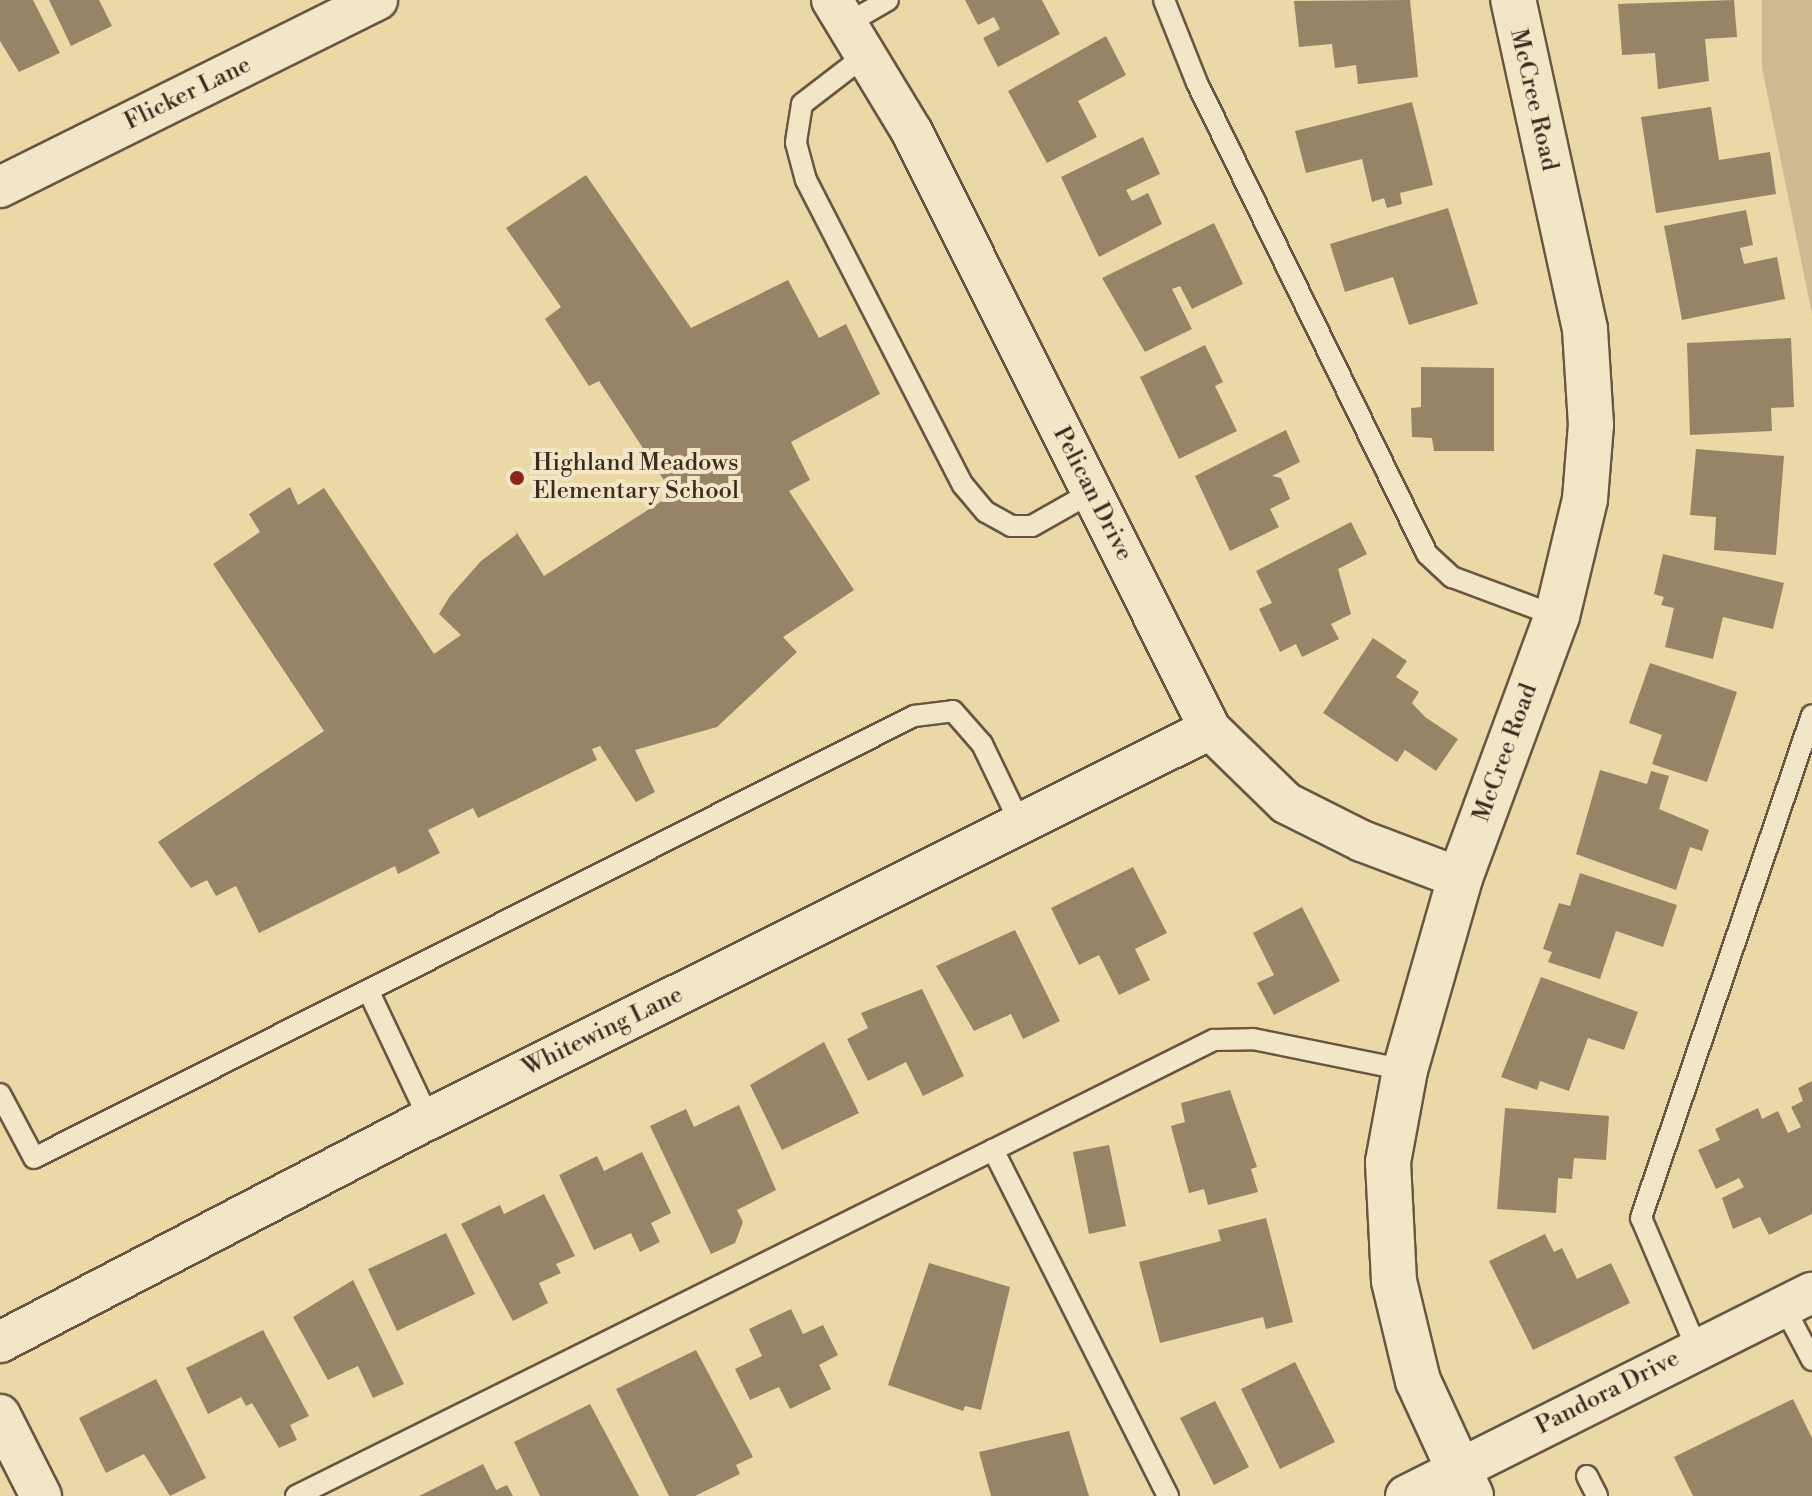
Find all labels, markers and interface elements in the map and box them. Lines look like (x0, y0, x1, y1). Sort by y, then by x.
street label: McCree Road (1503, 26, 1563, 174)
street label: Flicker Lane (120, 51, 256, 137)
street label: Pelican Drive (1046, 422, 1138, 566)
place label: Highland Meadows Elementary School (533, 450, 739, 506)
marker: Highland Meadows Elementary School (508, 469, 526, 487)
street label: McCree Road (1468, 680, 1544, 826)
street label: Whitewing Lane (518, 981, 688, 1083)
street label: Pandora Drive (1531, 1344, 1685, 1442)

